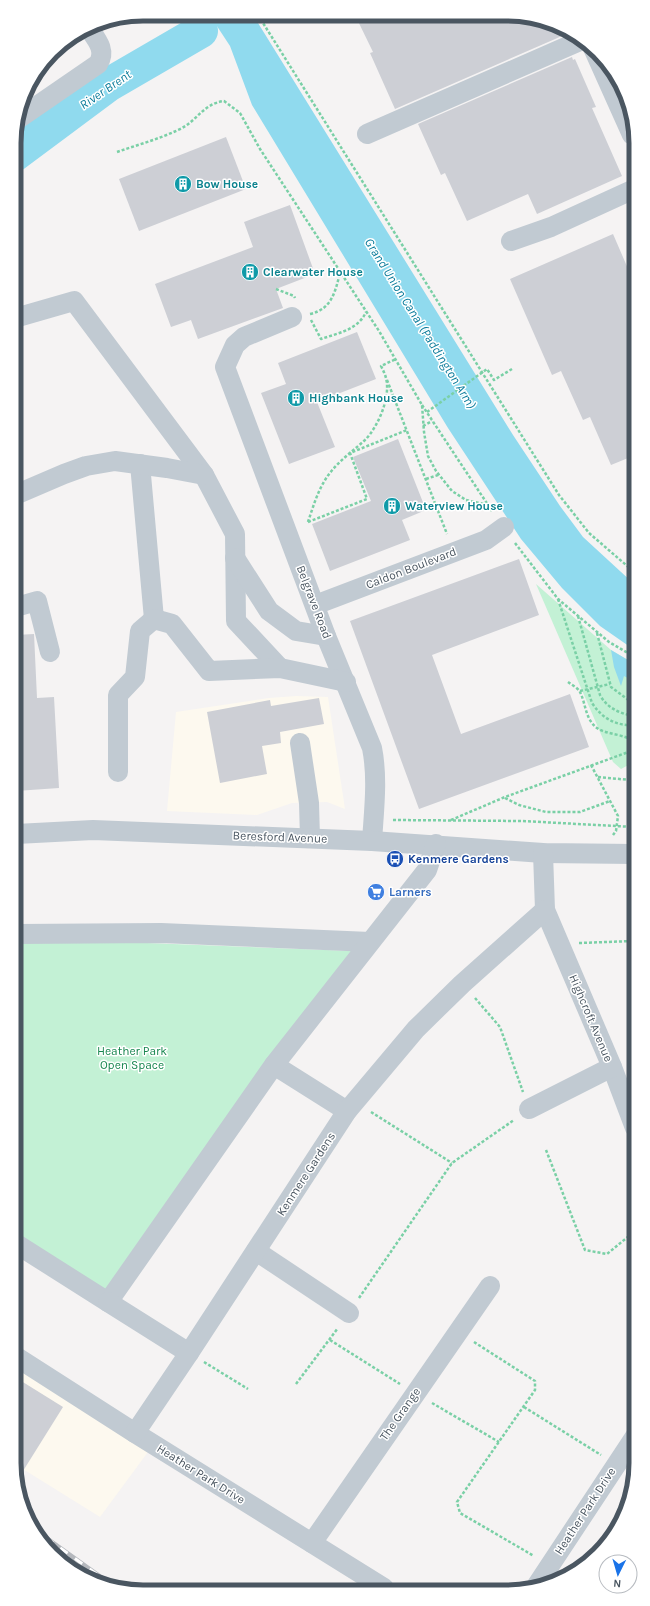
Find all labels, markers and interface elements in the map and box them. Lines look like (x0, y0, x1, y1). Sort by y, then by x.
water label: River Brent (77, 66, 134, 112)
building icon: Bow House (173, 174, 193, 194)
place label: Bow House (196, 177, 258, 191)
water label: Grand Union Canal (Paddington Arm) (362, 235, 479, 411)
building icon: Clearwater House (240, 262, 260, 282)
place label: Clearwater House (263, 265, 363, 279)
building icon: Highbank House (286, 388, 306, 408)
place label: Highbank House (309, 391, 403, 405)
building icon: Waterview House (382, 496, 402, 516)
place label: Waterview House (405, 499, 503, 513)
street label: Caldon Boulevard (364, 544, 458, 592)
street label: Belgrave Road (294, 563, 334, 641)
street label: Beresford Avenue (233, 828, 327, 846)
bus stop icon: Kenmere Gardens (385, 849, 405, 869)
place label: Kenmere Gardens (408, 852, 509, 866)
supermarket icon: Larners (366, 882, 386, 902)
place label: Larners (389, 885, 432, 899)
street label: Highcroft Avenue (566, 972, 616, 1064)
park label: Heather Park Open Space (97, 1044, 167, 1072)
street label: Kenmere Gardens (274, 1130, 338, 1218)
street label: The Grange (377, 1385, 423, 1443)
street label: Heather Park Drive (154, 1441, 248, 1507)
street label: Heather Park Drive (552, 1465, 618, 1557)
north arrow (598, 1554, 638, 1594)
text: N (613, 1577, 622, 1590)

